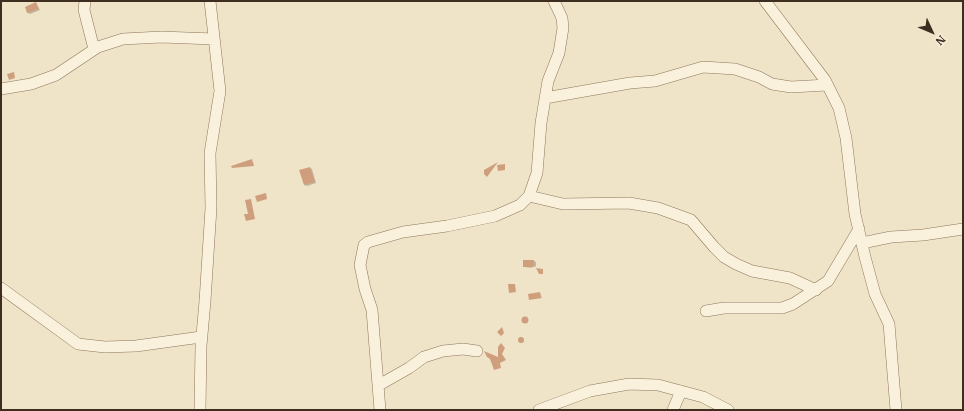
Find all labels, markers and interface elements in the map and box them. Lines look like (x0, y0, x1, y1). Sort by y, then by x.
north arrow (912, 12, 952, 52)
text: N (933, 32, 949, 48)

